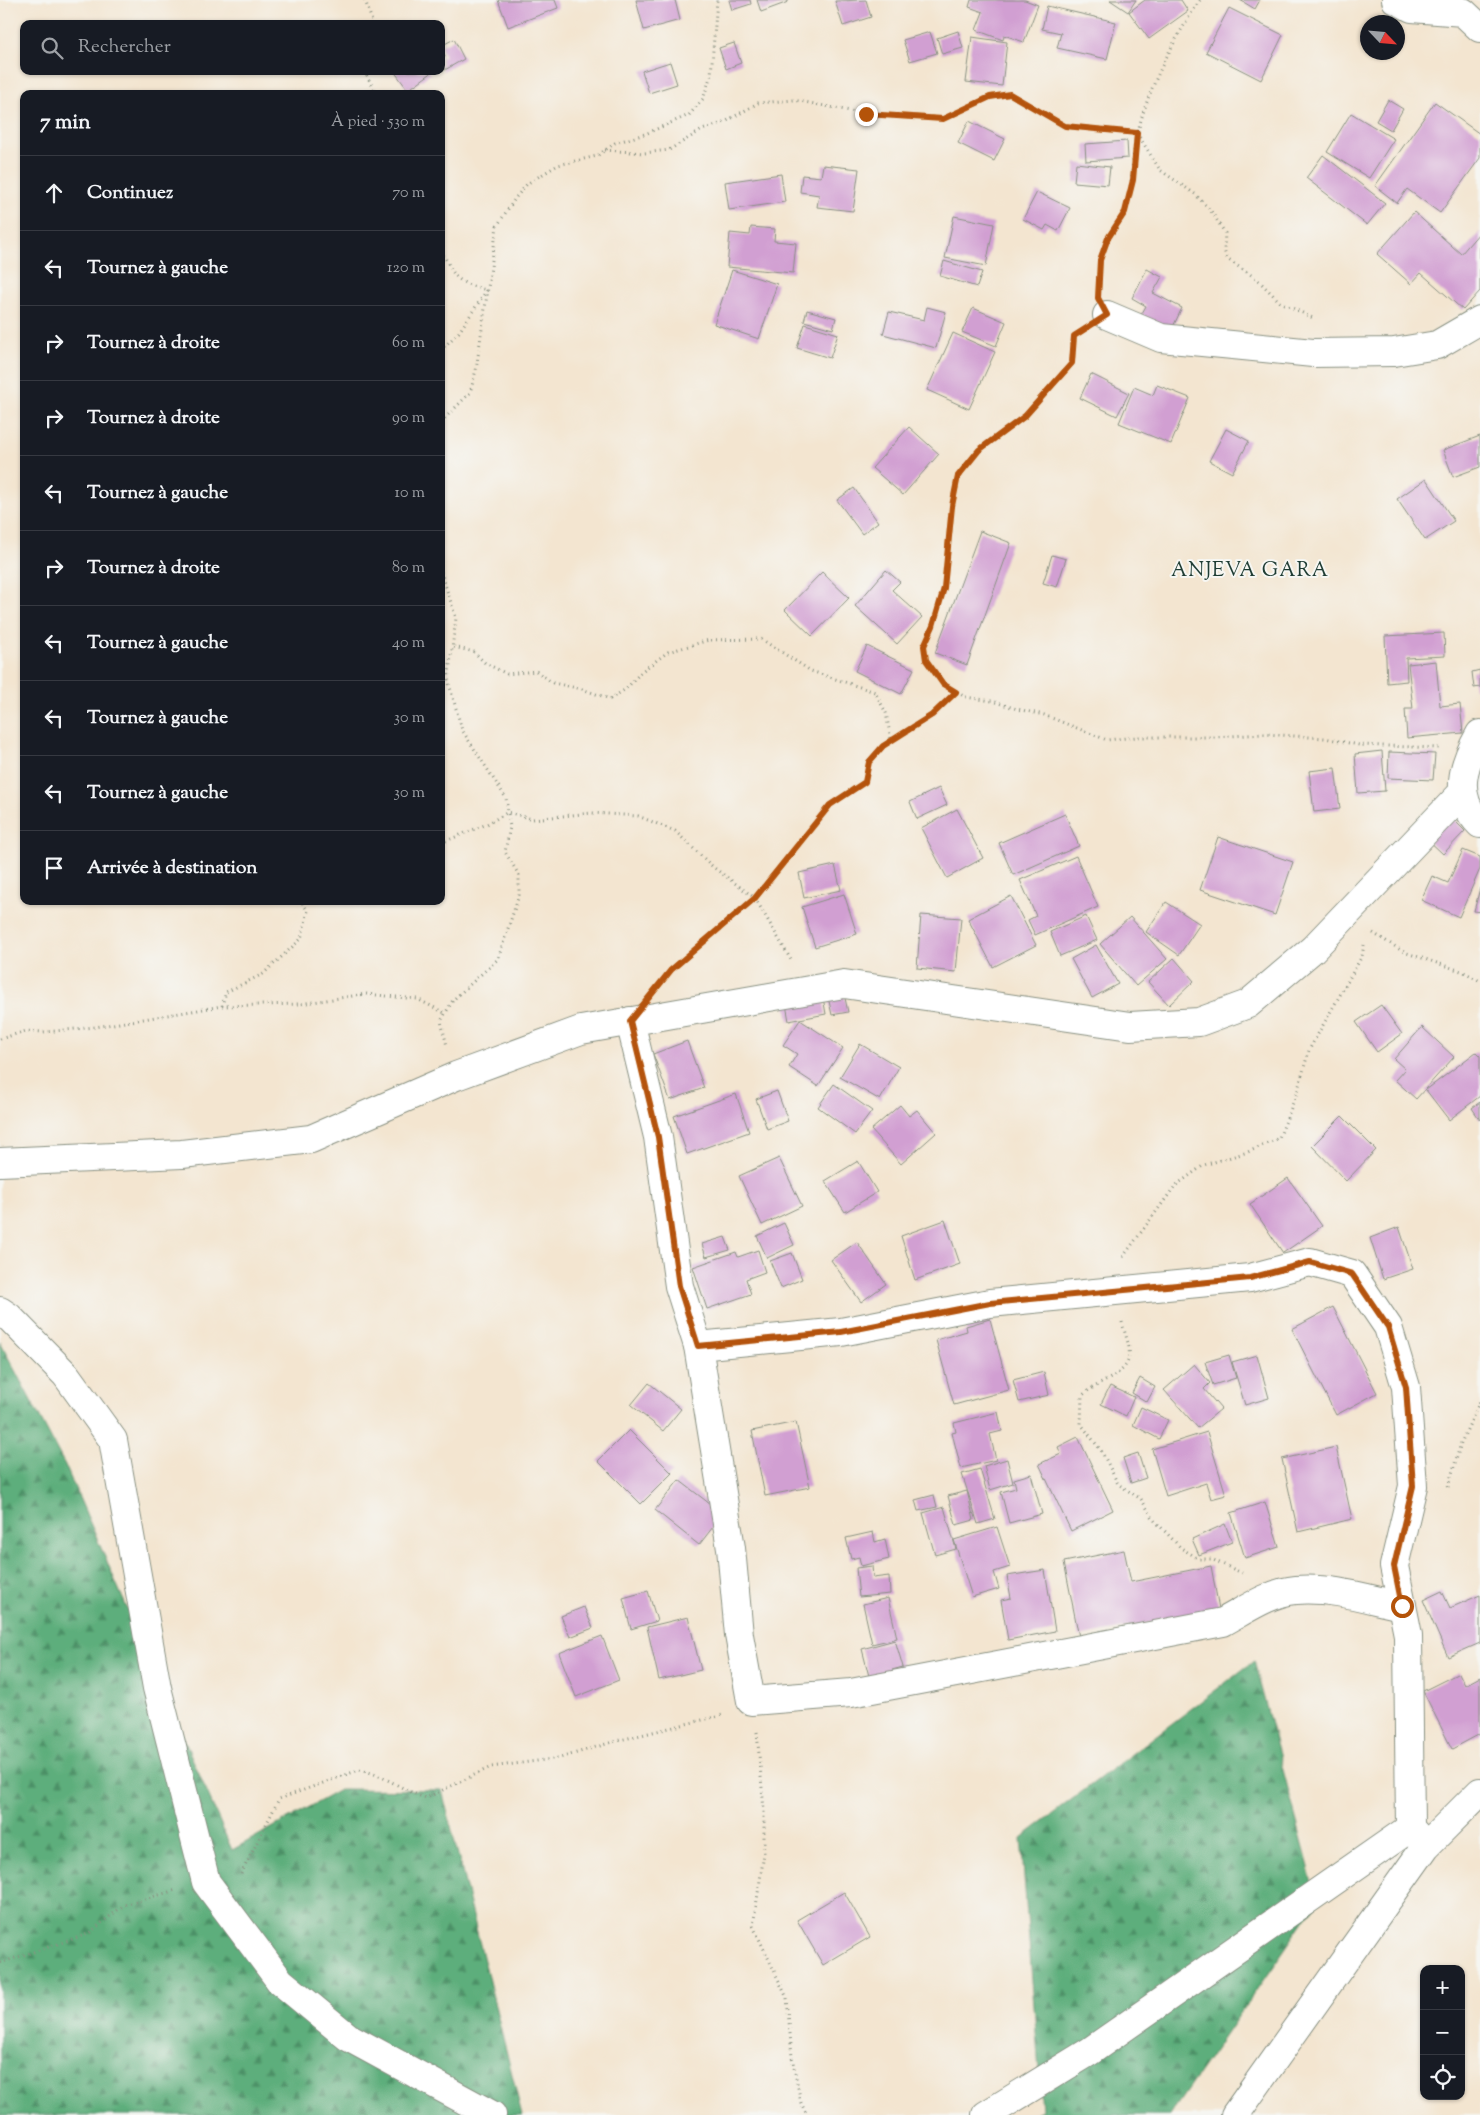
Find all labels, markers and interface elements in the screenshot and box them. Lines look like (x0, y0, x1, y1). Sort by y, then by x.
north arrow (1360, 15, 1405, 60)
search box (20, 20, 445, 75)
icon: search (38, 34, 66, 62)
text: Rechercher (78, 34, 171, 61)
route end (855, 103, 878, 126)
text: 7 min (40, 108, 91, 138)
text: À pied · 530 m (331, 111, 425, 134)
icon: ahead (40, 179, 68, 207)
text: Continuez (87, 180, 173, 207)
text: 70 m (392, 182, 425, 205)
icon: left (40, 254, 68, 282)
text: Tournez à gauche (87, 255, 228, 282)
text: 120 m (387, 257, 425, 280)
icon: right (40, 329, 68, 357)
text: Tournez à droite (87, 330, 220, 357)
text: 60 m (392, 332, 425, 355)
icon: right (40, 404, 68, 432)
text: Tournez à droite (87, 405, 220, 432)
text: 90 m (392, 407, 425, 430)
icon: left (40, 479, 68, 507)
text: Tournez à gauche (87, 480, 228, 507)
text: 10 m (395, 482, 425, 505)
icon: right (40, 554, 68, 582)
text: Tournez à droite (87, 555, 220, 582)
text: 80 m (392, 557, 425, 580)
district label: ANJEVA GARA (1171, 557, 1329, 586)
icon: left (40, 629, 68, 657)
text: Tournez à gauche (87, 630, 228, 657)
text: 40 m (392, 632, 425, 655)
icon: left (40, 704, 68, 732)
text: Tournez à gauche (87, 705, 228, 732)
text: 30 m (394, 707, 425, 730)
icon: left (40, 779, 68, 807)
text: Tournez à gauche (87, 780, 228, 807)
text: 30 m (394, 782, 425, 805)
icon: arrive (40, 854, 68, 882)
text: Arrivée à destination (87, 855, 258, 882)
route start (1391, 1595, 1414, 1618)
map controls (1420, 1965, 1465, 2100)
button: + (1420, 1965, 1465, 2010)
button: − (1420, 2010, 1465, 2055)
button: locate (1420, 2055, 1465, 2100)

